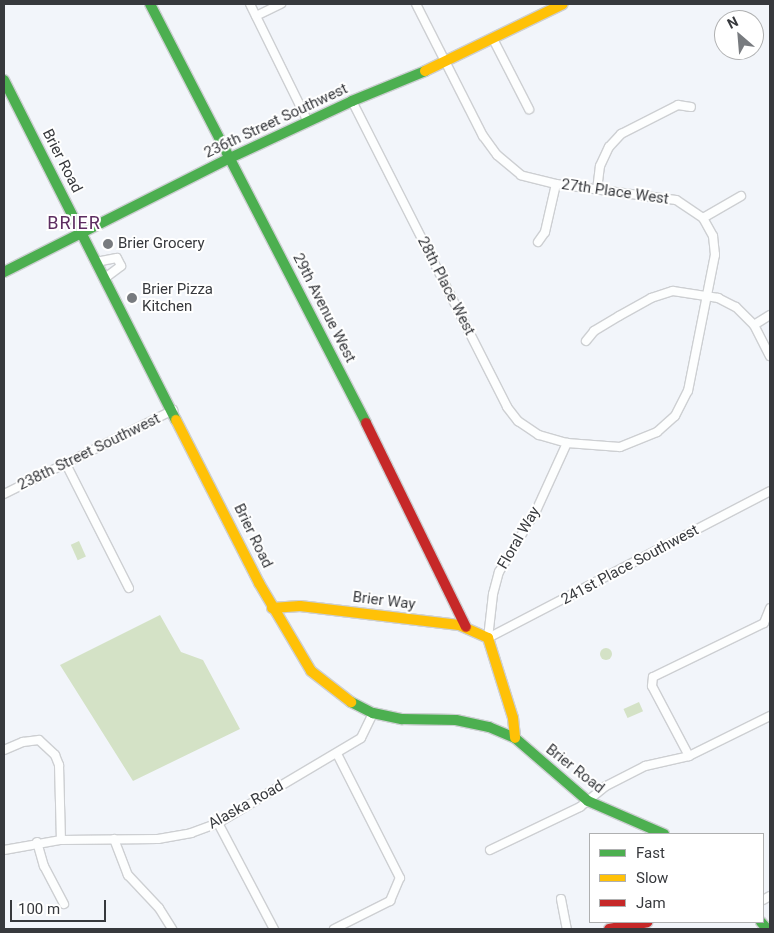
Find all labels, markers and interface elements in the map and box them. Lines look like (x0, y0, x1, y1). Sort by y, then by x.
north arrow (714, 10, 764, 60)
text: N (725, 13, 741, 32)
street label: 236th Street Southwest (201, 80, 351, 162)
street label: Brier Road (38, 126, 86, 196)
street label: 27th Place West (560, 176, 670, 208)
district label: BRIER (47, 212, 101, 234)
street label: 28th Place West (413, 234, 479, 338)
place label: Brier Grocery (118, 235, 205, 253)
marker: Brier Grocery (102, 238, 114, 250)
street label: 29th Avenue West (289, 250, 359, 366)
place label: Brier Pizza Kitchen (142, 280, 213, 315)
marker: Brier Pizza Kitchen (126, 292, 138, 304)
street label: 238th Street Southwest (15, 410, 163, 494)
street label: Brier Road (230, 501, 276, 571)
street label: Floral Way (494, 504, 544, 572)
street label: 241st Place Southwest (558, 521, 702, 609)
street label: Brier Way (352, 588, 416, 614)
street label: Brier Road (542, 741, 608, 797)
street label: Alaska Road (205, 777, 287, 833)
legend (589, 833, 764, 923)
text: Fast (636, 844, 665, 862)
text: Slow (636, 869, 668, 887)
scale bar (12, 890, 109, 922)
text: Jam (636, 894, 666, 912)
text: 100 m (18, 900, 60, 918)

